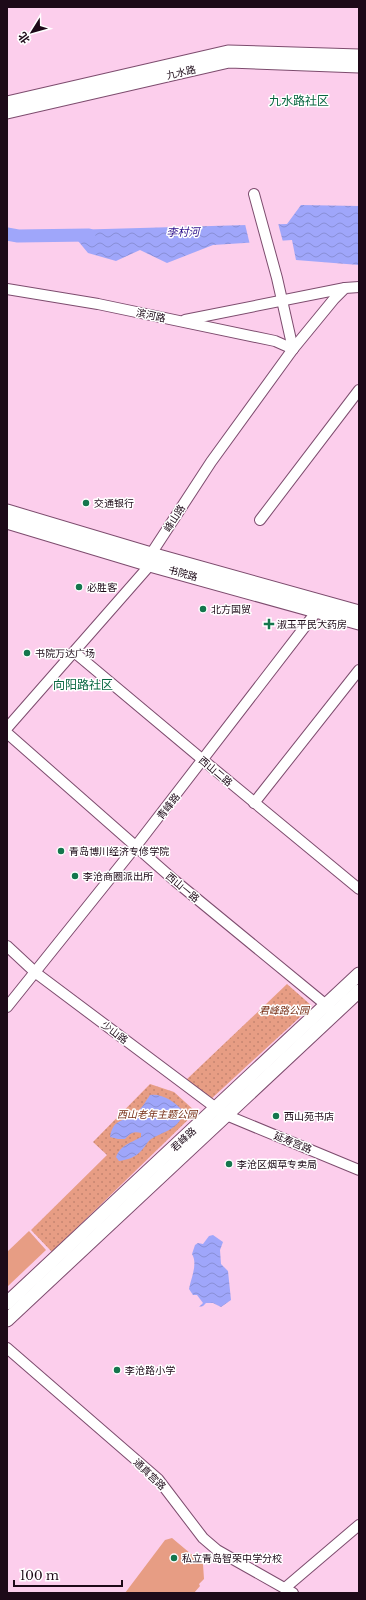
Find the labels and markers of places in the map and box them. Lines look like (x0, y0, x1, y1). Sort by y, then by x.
place label: 交通银行 (94, 497, 134, 510)
marker: 交通银行 (81, 498, 91, 508)
place label: 必胜客 (87, 581, 118, 594)
marker: 必胜客 (74, 582, 84, 592)
place label: 北方国贸 (211, 603, 251, 616)
marker: 北方国贸 (198, 604, 208, 614)
place label: 淑玉平民大药房 (277, 618, 347, 631)
marker: 淑玉平民大药房 (264, 619, 274, 629)
place label: 书院万达广场 (35, 647, 95, 660)
marker: 书院万达广场 (22, 648, 32, 658)
place label: 青岛博川经济专修学院 (69, 845, 169, 858)
marker: 青岛博川经济专修学院 (56, 846, 66, 856)
place label: 李沧商圈派出所 (83, 870, 153, 883)
marker: 李沧商圈派出所 (70, 871, 80, 881)
place label: 西山苑书店 (284, 1110, 334, 1123)
marker: 西山苑书店 (271, 1111, 281, 1121)
place label: 李沧区烟草专卖局 (237, 1158, 317, 1171)
marker: 李沧区烟草专卖局 (224, 1159, 234, 1169)
place label: 李沧路小学 (125, 1364, 175, 1377)
marker: 李沧路小学 (112, 1365, 122, 1375)
place label: 私立青岛智荣中学分校 (182, 1552, 282, 1565)
marker: 私立青岛智荣中学分校 (169, 1553, 179, 1563)

